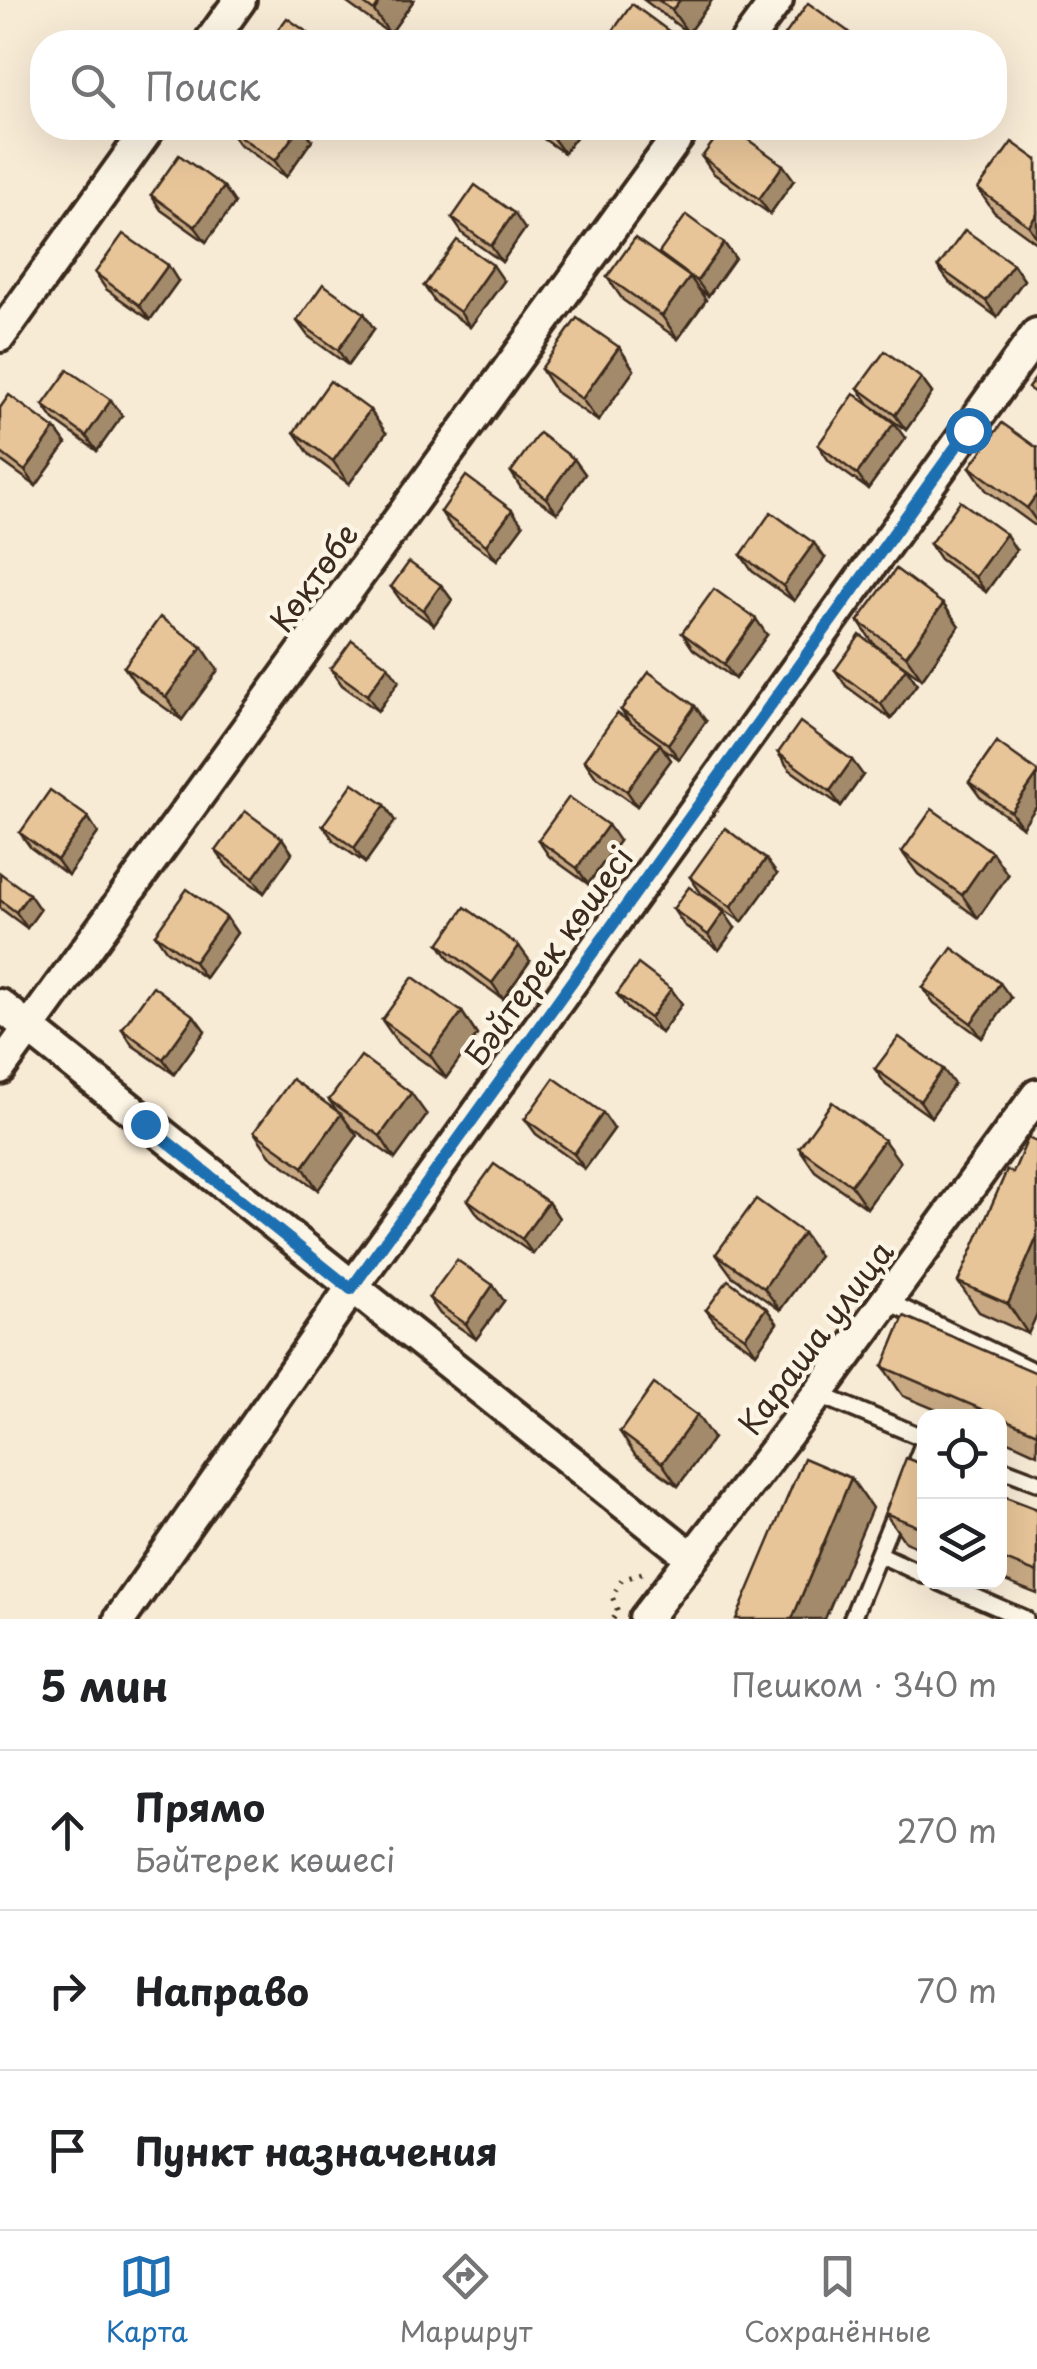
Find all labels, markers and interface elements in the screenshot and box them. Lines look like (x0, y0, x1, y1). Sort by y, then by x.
search box (30, 30, 1007, 140)
text: Поиск (145, 57, 260, 114)
icon: search (65, 58, 120, 113)
route start (946, 408, 992, 454)
street label: Көктөбе (257, 512, 369, 642)
street label: Бәйтерек көшесі (452, 836, 644, 1074)
route end (123, 1102, 169, 1148)
street label: Караша улица (726, 1230, 904, 1444)
map controls (917, 1409, 1007, 1589)
button: locate (917, 1409, 1007, 1499)
button: layers (917, 1499, 1007, 1589)
text: 5 мин (40, 1653, 168, 1716)
text: Пешком · 340 m (731, 1660, 997, 1708)
text: Прямо (135, 1778, 265, 1835)
icon: ahead (40, 1803, 95, 1858)
text: 270 m (897, 1806, 997, 1854)
text: Бәйтерек көшесі (135, 1835, 395, 1883)
text: Направо (135, 1962, 309, 2019)
icon: right (40, 1963, 95, 2018)
text: 70 m (917, 1966, 997, 2014)
text: Пункт назначения (135, 2122, 498, 2179)
icon: arrive (40, 2123, 95, 2178)
tab: Карта (106, 2249, 188, 2352)
tab: Маршрут (400, 2249, 532, 2352)
tab: Сохранённые (744, 2249, 931, 2352)

